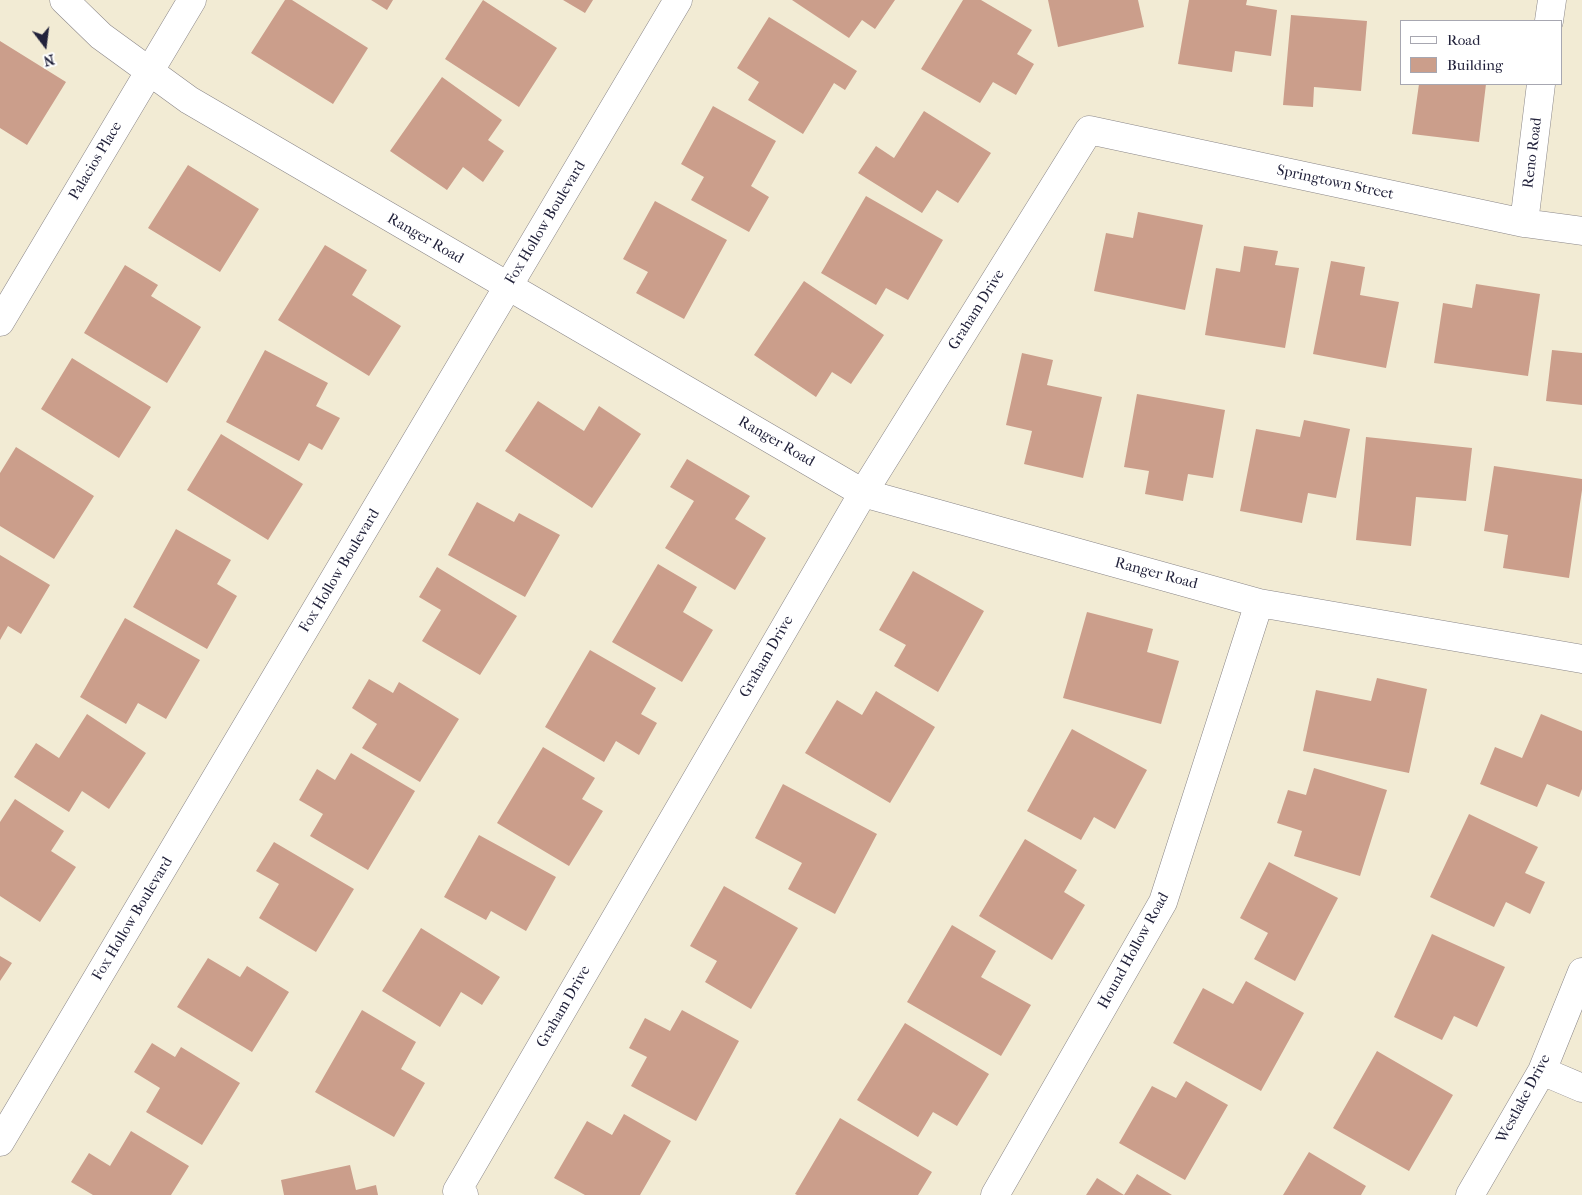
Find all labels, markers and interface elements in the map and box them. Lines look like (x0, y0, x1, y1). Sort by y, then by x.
north arrow (20, 20, 70, 70)
legend (1400, 20, 1562, 85)
text: Road (1447, 31, 1480, 49)
text: N (42, 50, 56, 70)
text: Building (1447, 56, 1503, 74)
street label: Reno Road (1520, 117, 1546, 189)
street label: Palacios Place (66, 118, 126, 204)
street label: Fox Hollow Boulevard (502, 158, 590, 288)
street label: Springtown Street (1275, 162, 1395, 204)
street label: Ranger Road (384, 210, 466, 268)
street label: Graham Drive (945, 266, 1009, 354)
street label: Ranger Road (735, 413, 817, 471)
street label: Fox Hollow Boulevard (296, 506, 384, 636)
street label: Ranger Road (1113, 554, 1199, 594)
street label: Graham Drive (736, 613, 798, 701)
street label: Fox Hollow Boulevard (89, 854, 177, 984)
street label: Hound Hollow Road (1095, 890, 1173, 1012)
street label: Graham Drive (533, 963, 595, 1051)
street label: Westlake Drive (1493, 1052, 1555, 1146)

